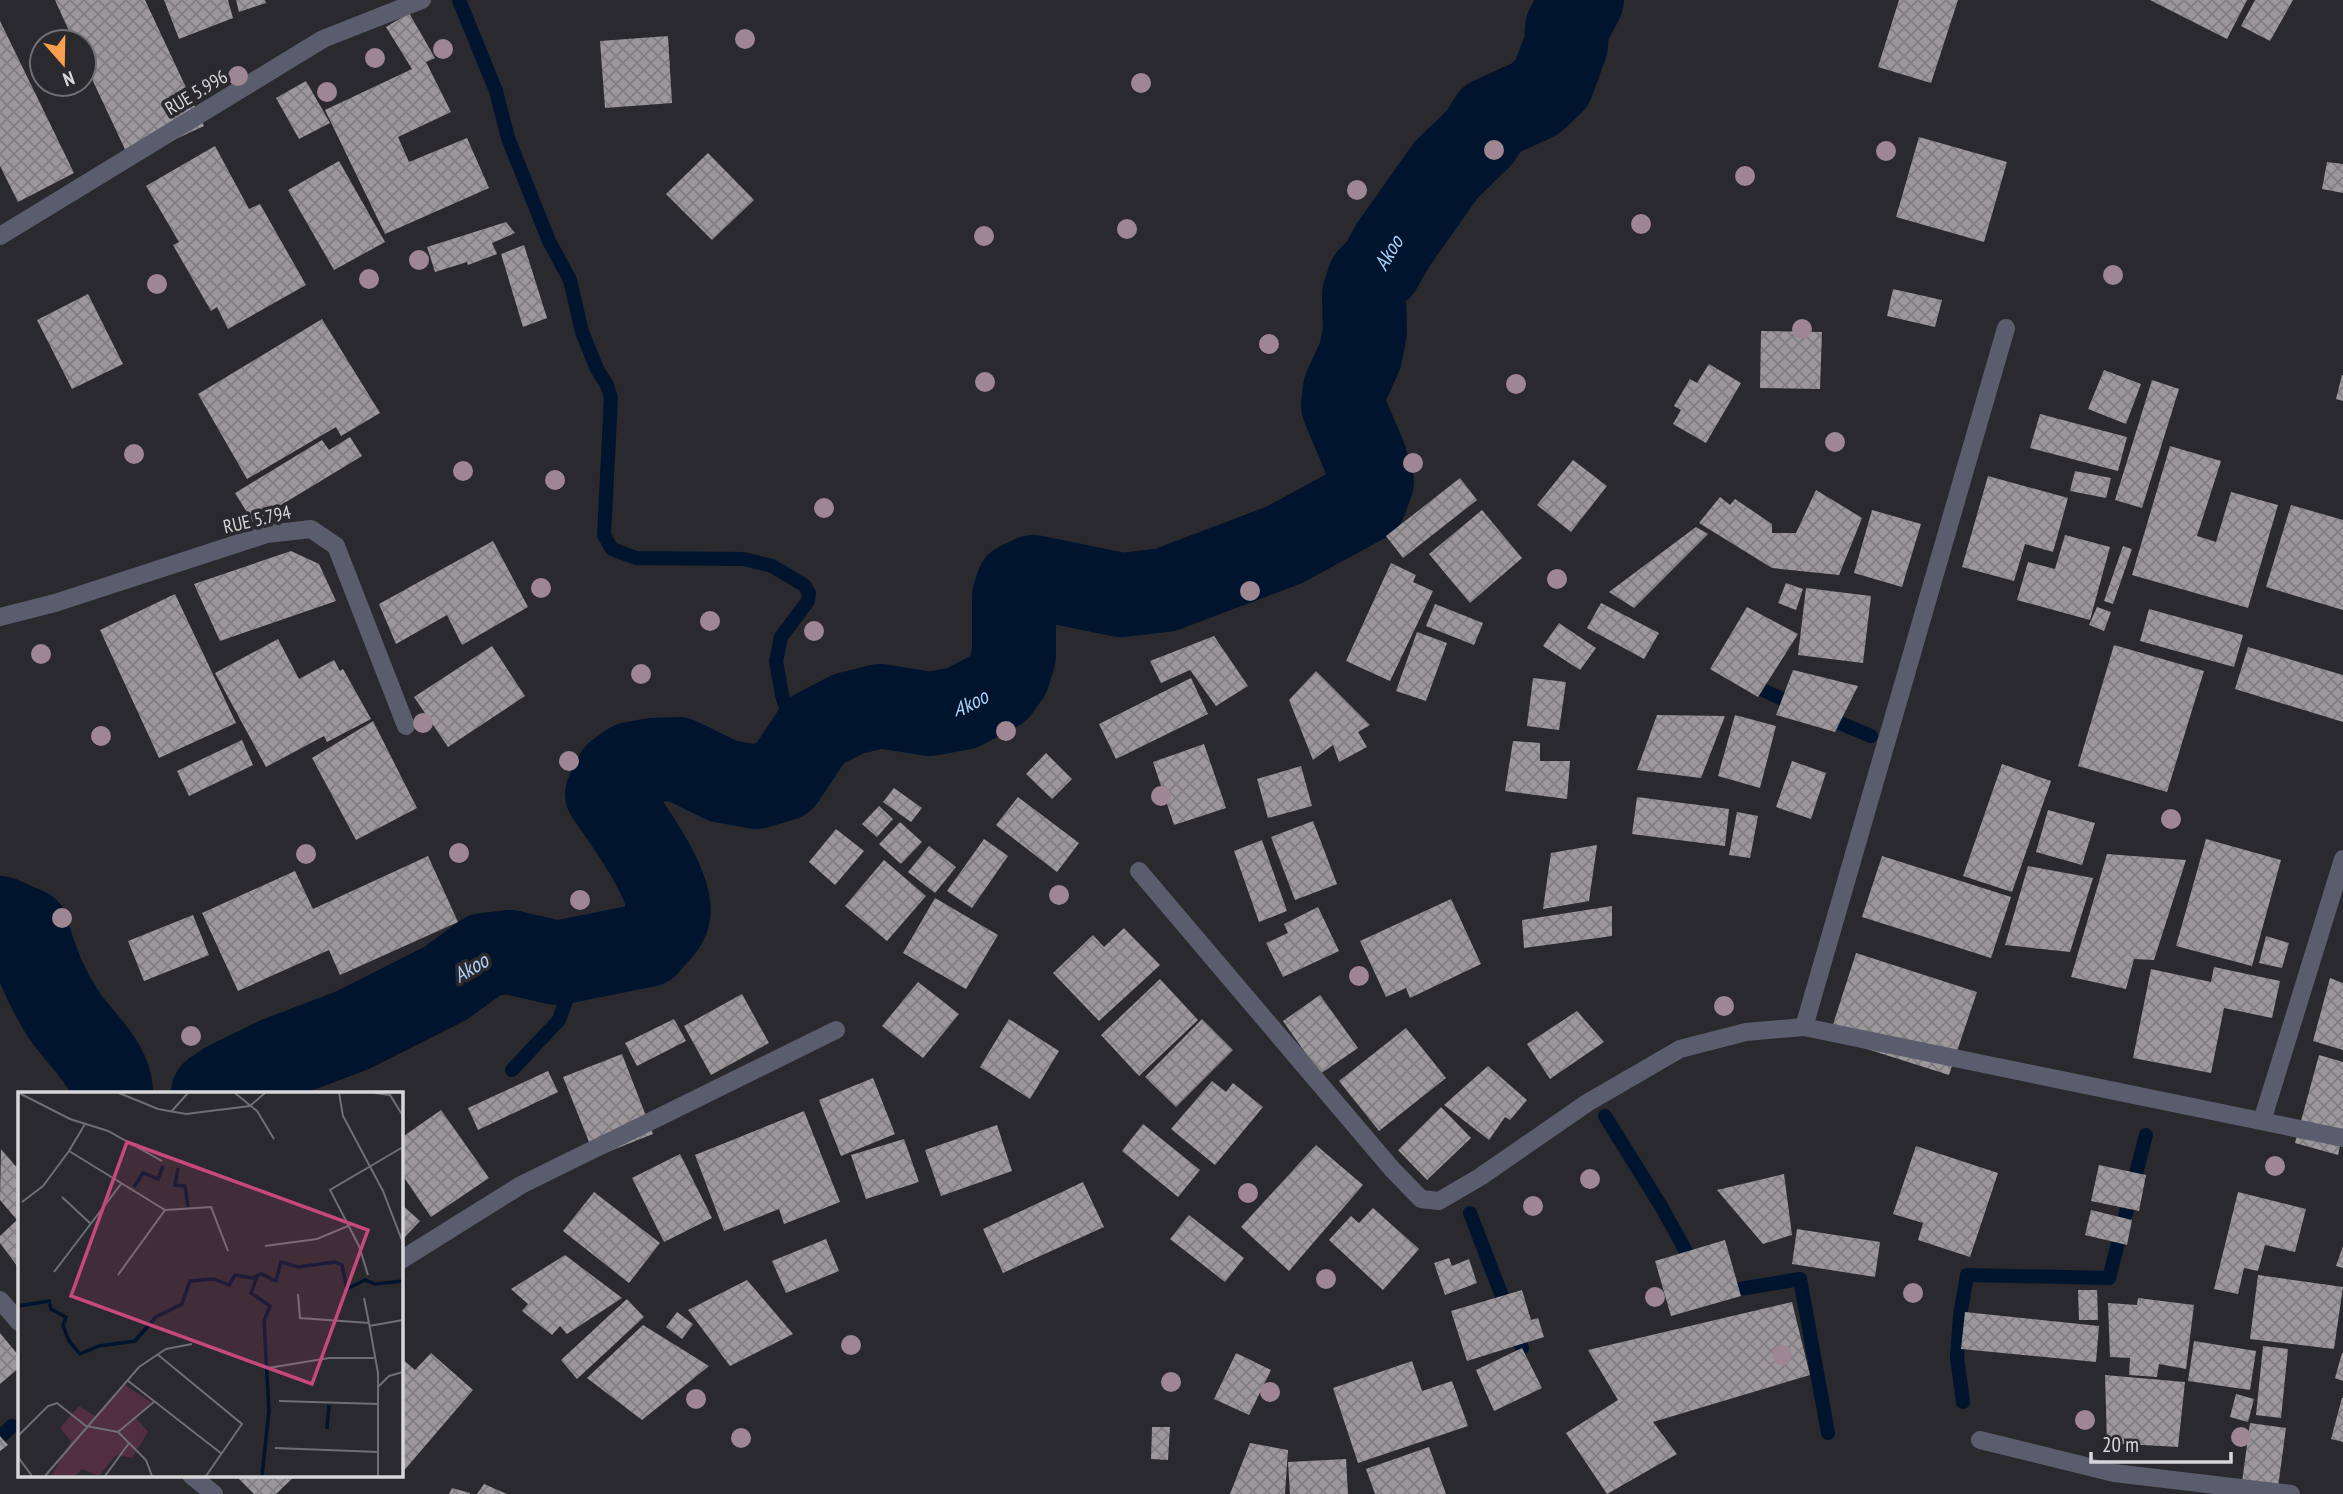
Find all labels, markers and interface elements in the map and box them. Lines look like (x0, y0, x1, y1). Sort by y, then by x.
north arrow (28, 28, 98, 98)
street label: RUE 5.996 (160, 64, 232, 120)
text: N (60, 66, 78, 92)
water label: Akoo (1367, 228, 1410, 275)
street label: RUE 5.794 (221, 499, 294, 538)
water label: Akoo (951, 682, 994, 722)
water label: Akoo (448, 946, 495, 988)
inset map (18, 1092, 402, 1476)
scale bar (2091, 1420, 2231, 1464)
text: 20 m (2102, 1431, 2139, 1458)

